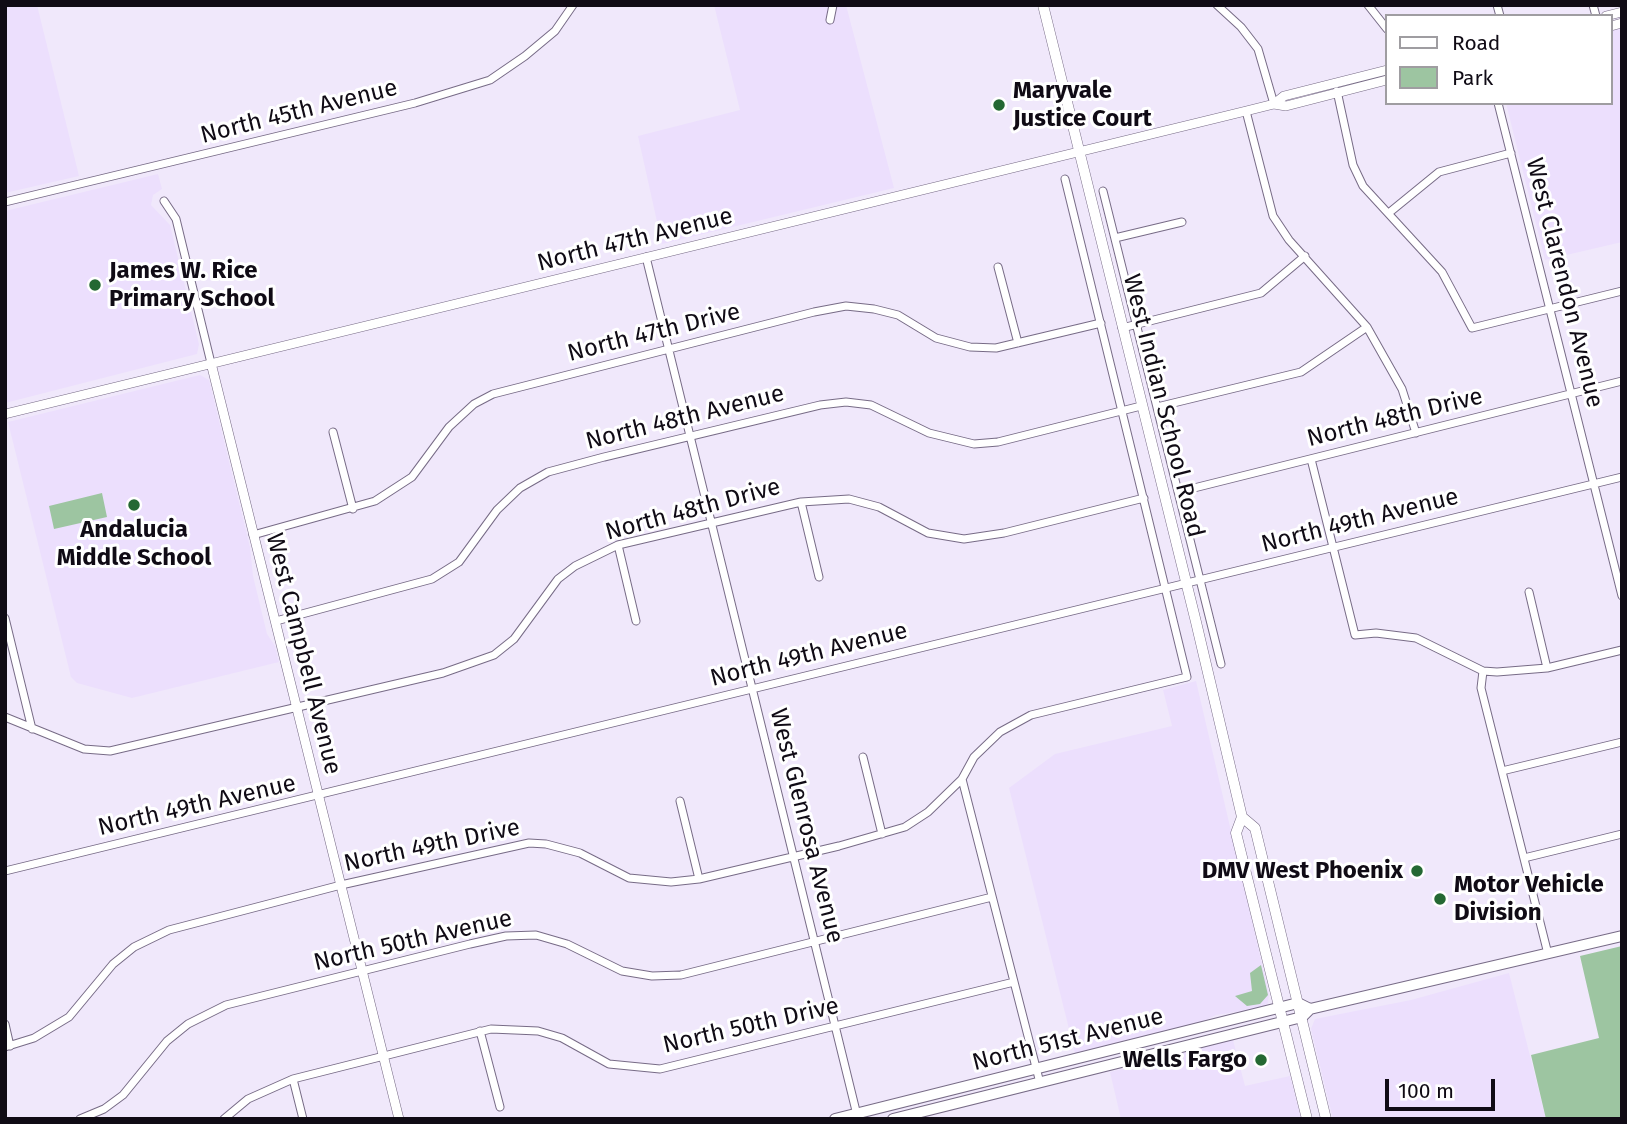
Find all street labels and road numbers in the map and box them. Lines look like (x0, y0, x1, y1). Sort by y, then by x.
street label: North 45th Avenue (198, 74, 400, 150)
street label: West Clarendon Avenue (1519, 155, 1609, 411)
street label: North 47th Avenue (534, 202, 736, 278)
street label: West Indian School Road (1116, 272, 1210, 540)
street label: North 47th Drive (565, 298, 743, 368)
street label: North 48th Avenue (583, 379, 787, 457)
street label: North 48th Drive (1304, 382, 1486, 454)
street label: North 48th Drive (602, 473, 784, 547)
street label: North 49th Avenue (1258, 483, 1462, 559)
street label: West Campbell Avenue (259, 530, 347, 778)
street label: North 49th Avenue (707, 617, 911, 693)
street label: West Glenrosa Avenue (763, 706, 849, 946)
street label: North 49th Avenue (95, 769, 299, 843)
street label: North 49th Drive (341, 813, 523, 879)
street label: North 50th Avenue (311, 904, 515, 978)
street label: North 50th Drive (660, 992, 842, 1060)
street label: North 51st Avenue (970, 1002, 1166, 1078)

